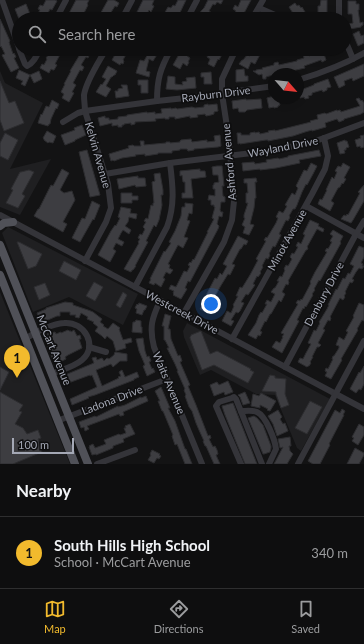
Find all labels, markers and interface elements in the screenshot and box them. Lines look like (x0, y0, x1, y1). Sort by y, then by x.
search box (12, 12, 352, 56)
icon: search (26, 23, 48, 45)
text: Search here (58, 25, 135, 43)
north arrow (268, 68, 304, 104)
street label: Rayburn Drive (181, 83, 251, 104)
street label: Kelvin Avenue (83, 120, 114, 190)
street label: Ashford Avenue (219, 123, 238, 201)
street label: Wayland Drive (247, 133, 319, 160)
street label: Minot Avenue (264, 207, 309, 273)
street label: Denbury Drive (301, 259, 346, 328)
street label: Westcreek Drive (144, 287, 221, 336)
your location (201, 294, 221, 314)
street label: McCart Avenue (34, 313, 75, 387)
pin: 1 (4, 345, 30, 378)
street label: Waits Avenue (150, 350, 188, 416)
street label: Ladona Drive (80, 382, 144, 417)
scale bar (12, 436, 74, 455)
text: 100 m (18, 438, 49, 451)
text: Nearby (16, 480, 71, 501)
text: South Hills High School (54, 536, 210, 554)
text: 1 (25, 545, 33, 561)
text: 340 m (311, 545, 348, 561)
text: School · McCart Avenue (54, 554, 191, 570)
tab: Map (44, 598, 66, 635)
tab: Directions (154, 598, 203, 635)
tab: Saved (291, 598, 320, 635)

